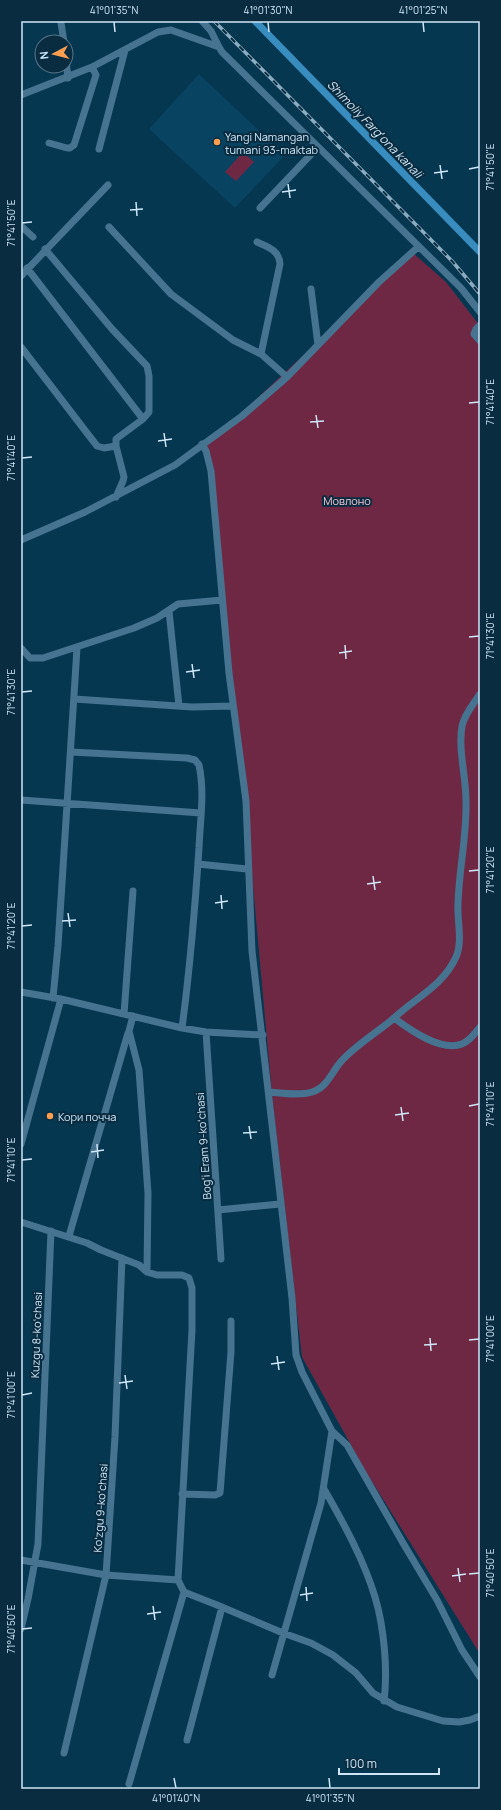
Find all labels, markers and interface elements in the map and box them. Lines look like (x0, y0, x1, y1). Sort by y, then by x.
text: 41°01'35"N (90, 3, 138, 17)
text: 41°01'30"N (244, 3, 293, 17)
text: 41°01'25"N (399, 3, 447, 17)
north arrow (34, 34, 74, 74)
text: N (36, 50, 52, 60)
water label: Shimoliy Fargʻona kanali (324, 76, 428, 183)
place label: Yangi Namangan tumani 93-maktab (225, 129, 319, 157)
marker: Yangi Namangan tumani 93-maktab (212, 137, 222, 147)
text: 71°41'50"E (483, 143, 497, 190)
text: 71°41'50"E (4, 199, 18, 246)
text: 71°41'40"E (483, 379, 497, 425)
text: 71°41'40"E (4, 435, 18, 481)
park label: Мовлоно (323, 493, 371, 508)
text: 71°41'30"E (483, 612, 497, 659)
text: 71°41'30"E (4, 668, 18, 715)
text: 71°41'20"E (483, 846, 497, 893)
text: 71°41'20"E (4, 902, 18, 949)
text: 71°41'10"E (483, 1081, 497, 1126)
street label: Bogʻi Eram 9-koʻchasi (192, 1092, 214, 1200)
place label: Кори почча (58, 1109, 116, 1124)
marker: Кори почча (45, 1111, 55, 1121)
text: 71°41'10"E (4, 1137, 18, 1182)
street label: Kuzgu 8-koʻchasi (27, 1292, 45, 1378)
text: 71°41'00"E (483, 1315, 497, 1363)
text: 71°41'00"E (4, 1371, 18, 1419)
street label: Koʻzgu 9-koʻchasi (89, 1463, 111, 1553)
text: 71°40'50"E (483, 1548, 497, 1598)
text: 71°40'50"E (4, 1604, 18, 1654)
scale bar (339, 1750, 439, 1776)
text: 100 m (345, 1755, 377, 1772)
text: 41°01'40"N (152, 1791, 200, 1805)
text: 41°01'35"N (306, 1791, 354, 1805)

